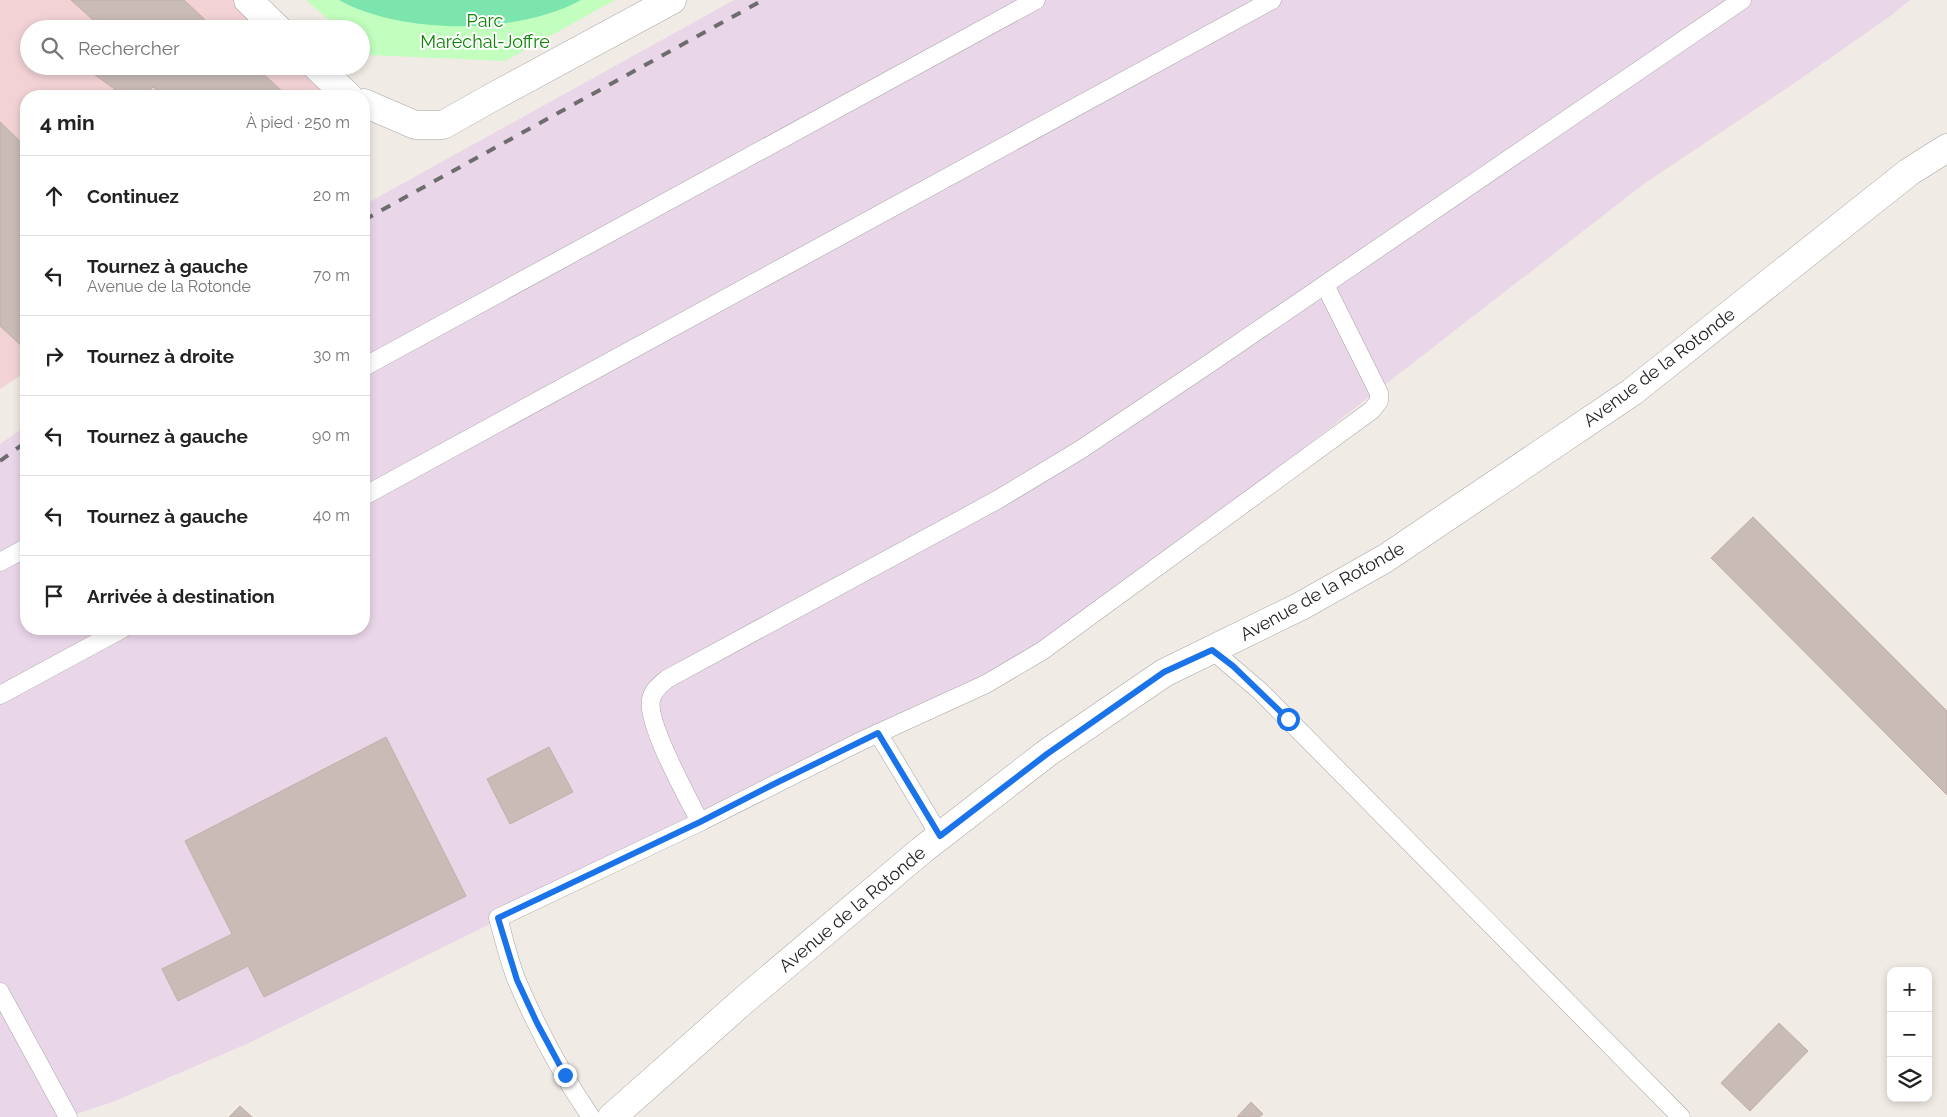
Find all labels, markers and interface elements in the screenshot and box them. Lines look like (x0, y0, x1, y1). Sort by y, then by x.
park label: Parc Maréchal-Joffre (420, 10, 550, 52)
search box (20, 20, 370, 75)
icon: search (38, 34, 66, 62)
text: Rechercher (78, 37, 180, 59)
text: 4 min (40, 110, 95, 135)
text: À pied · 250 m (246, 113, 350, 132)
icon: ahead (40, 182, 68, 210)
text: Continuez (87, 185, 179, 207)
text: 20 m (313, 186, 350, 205)
text: Tournez à gauche (87, 255, 248, 277)
icon: left (40, 262, 68, 290)
text: 70 m (313, 266, 350, 285)
text: Avenue de la Rotonde (87, 277, 251, 296)
street label: Avenue de la Rotonde (1579, 303, 1739, 431)
icon: right (40, 342, 68, 370)
text: Tournez à droite (87, 345, 234, 367)
text: 30 m (313, 346, 350, 365)
icon: left (40, 422, 68, 450)
text: Tournez à gauche (87, 425, 248, 447)
text: 90 m (312, 426, 350, 445)
icon: left (40, 502, 68, 530)
text: Tournez à gauche (87, 505, 248, 527)
text: 40 m (313, 506, 350, 525)
street label: Avenue de la Rotonde (1236, 537, 1408, 645)
icon: arrive (40, 582, 68, 610)
text: Arrivée à destination (87, 585, 275, 607)
route start (1277, 708, 1300, 731)
street label: Avenue de la Rotonde (775, 841, 930, 976)
map controls (1887, 967, 1932, 1102)
button: + (1887, 967, 1932, 1012)
button: − (1887, 1012, 1932, 1057)
button: layers (1887, 1057, 1932, 1102)
route end (554, 1064, 577, 1087)

